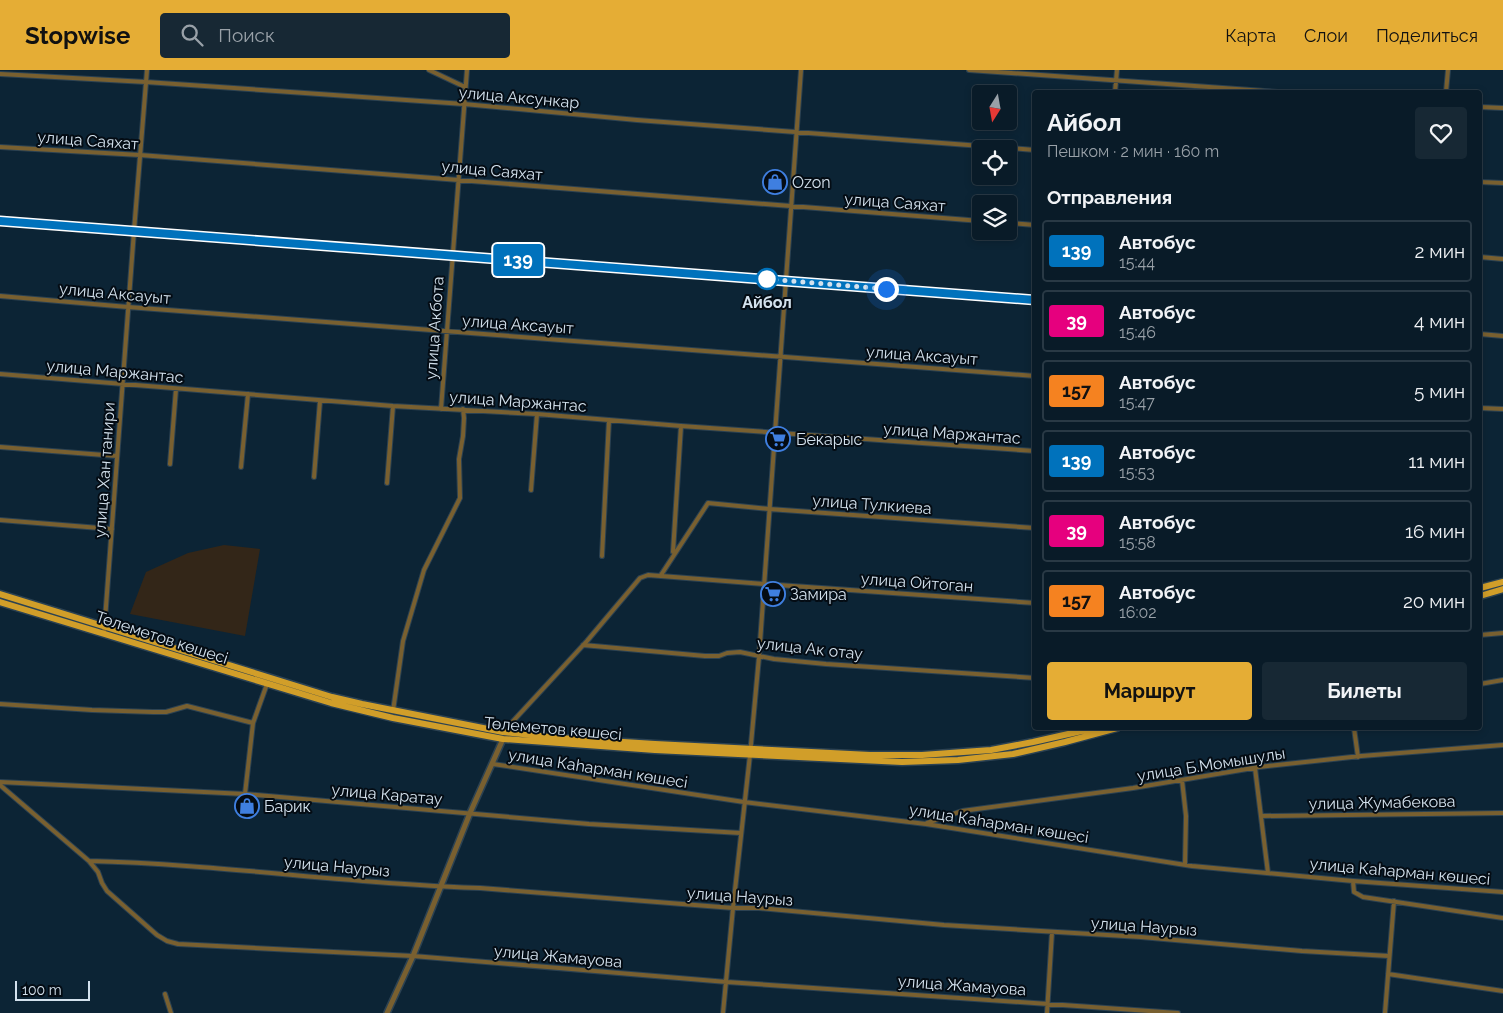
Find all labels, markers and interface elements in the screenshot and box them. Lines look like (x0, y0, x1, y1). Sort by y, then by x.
search box (160, 13, 510, 58)
text: Stopwise (25, 21, 130, 50)
icon: search (178, 21, 206, 49)
text: Поиск (218, 24, 275, 46)
text: Карта (1225, 25, 1276, 46)
text: Слои (1304, 25, 1348, 46)
text: Поделиться (1376, 25, 1478, 46)
street label: улица Аксункар (458, 83, 580, 112)
north arrow (972, 85, 1018, 130)
map controls (972, 85, 1017, 240)
button: heart (1415, 107, 1467, 159)
text: Айбол (1047, 108, 1122, 137)
street label: улица Саяхат (37, 127, 140, 154)
button: locate (972, 140, 1017, 185)
text: Пешком · 2 мин · 160 m (1047, 142, 1219, 161)
street label: улица Саяхат (441, 157, 544, 184)
shop icon: Ozon (762, 169, 788, 195)
place label: Ozon (792, 173, 831, 192)
text: Отправления (1047, 186, 1172, 208)
street label: улица Саяхат (844, 189, 947, 216)
button: layers (972, 195, 1017, 240)
text: Автобус (1119, 231, 1196, 253)
text: 139 (1062, 240, 1091, 261)
text: 2 мин (1415, 240, 1465, 262)
line badge: 139 (489, 244, 547, 276)
text: 139 (503, 249, 533, 270)
text: 15:44 (1119, 253, 1155, 272)
marker: Айбол (756, 268, 778, 290)
street label: улица Акбота (421, 276, 448, 380)
your location (874, 277, 899, 302)
street label: улица Аксауыт (58, 279, 172, 308)
place label: Айбол (742, 293, 792, 312)
text: Автобус (1119, 301, 1196, 323)
text: 39 (1066, 310, 1087, 331)
text: 4 мин (1414, 310, 1465, 332)
street label: улица Аксауыт (461, 311, 575, 338)
text: 15:46 (1119, 323, 1156, 342)
street label: улица Аксауыт (865, 342, 979, 369)
street label: улица Маржантас (46, 356, 185, 387)
text: Автобус (1119, 371, 1196, 393)
text: 157 (1062, 380, 1091, 401)
text: 5 мин (1414, 380, 1465, 402)
street label: улица Маржантас (449, 387, 587, 416)
text: 15:47 (1119, 393, 1155, 412)
street label: улица Хан танири (90, 402, 119, 539)
street label: улица Маржантас (883, 419, 1021, 448)
supermarket icon: Бекарыс (765, 426, 791, 452)
place label: Бекарыс (796, 430, 863, 449)
text: Автобус (1119, 441, 1196, 463)
text: 139 (1062, 450, 1091, 471)
text: 11 мин (1408, 450, 1465, 472)
text: 15:53 (1119, 463, 1155, 482)
street label: улица Тулкиева (812, 491, 932, 518)
text: Автобус (1119, 511, 1196, 533)
text: 39 (1066, 520, 1087, 541)
text: 16 мин (1405, 520, 1465, 542)
text: 15:58 (1119, 533, 1156, 552)
street label: улица Ойтоган (860, 569, 974, 596)
supermarket icon: Замира (760, 581, 786, 607)
text: Автобус (1119, 581, 1196, 603)
place label: Замира (790, 585, 847, 604)
text: 157 (1062, 590, 1091, 611)
text: 20 мин (1403, 590, 1465, 612)
text: 16:02 (1119, 603, 1157, 622)
street label: Төлеметов көшесі (93, 607, 231, 668)
street label: улица Ак отау (756, 633, 864, 664)
button: Маршрут (1047, 662, 1252, 720)
button: Билеты (1262, 662, 1467, 720)
street label: Төлеметов көшесі (483, 713, 623, 744)
street label: улица Б.Момышулы (1136, 743, 1286, 786)
street label: улица Каһарман көшесі (507, 745, 689, 792)
street label: улица Каратау (331, 780, 444, 809)
street label: улица Жумабекова (1308, 792, 1456, 813)
shop icon: Барик (234, 793, 260, 819)
place label: Барик (264, 797, 311, 816)
street label: улица Каһарман көшесі (908, 800, 1090, 847)
street label: улица Наурыз (283, 852, 391, 881)
street label: улица Каһарман көшесі (1309, 854, 1491, 889)
street label: улица Наурыз (686, 883, 794, 910)
street label: улица Наурыз (1090, 913, 1198, 940)
street label: улица Жамауова (493, 941, 623, 972)
street label: улица Жамауова (897, 972, 1027, 999)
scale bar (15, 978, 90, 1001)
text: 100 m (22, 982, 62, 998)

